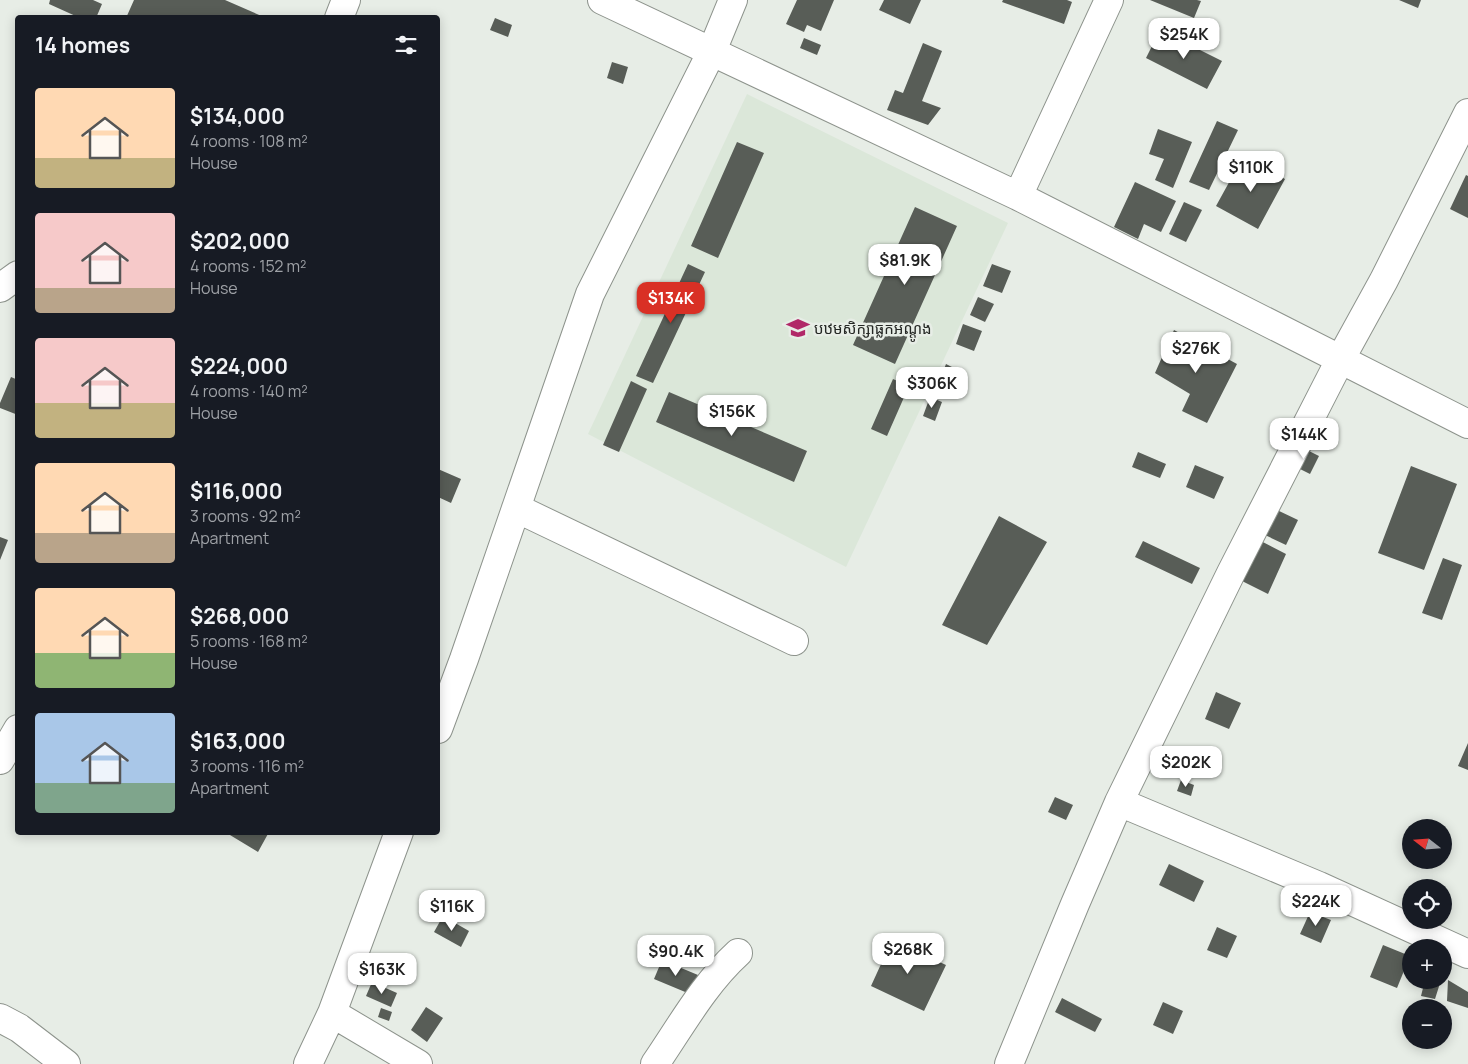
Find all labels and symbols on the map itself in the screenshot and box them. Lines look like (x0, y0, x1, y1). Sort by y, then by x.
pin: $254K (1149, 18, 1219, 60)
pin: $110K (1216, 150, 1286, 193)
pin: $81.9K (864, 244, 946, 286)
pin: $134K (636, 282, 706, 324)
school or university icon: បឋមសិក្សាធ្លកអណ្តូង (785, 315, 811, 341)
place label: បឋមសិក្សាធ្លកអណ្តូង (814, 318, 932, 342)
pin: $276K (1161, 332, 1231, 374)
pin: $306K (897, 366, 967, 409)
pin: $156K (697, 394, 767, 437)
pin: $144K (1269, 418, 1339, 460)
pin: $202K (1151, 746, 1221, 788)
north arrow (1402, 819, 1452, 869)
pin: $224K (1281, 884, 1351, 927)
pin: $116K (417, 890, 487, 932)
pin: $268K (873, 932, 943, 975)
pin: $90.4K (635, 934, 717, 977)
pin: $163K (347, 952, 417, 995)

